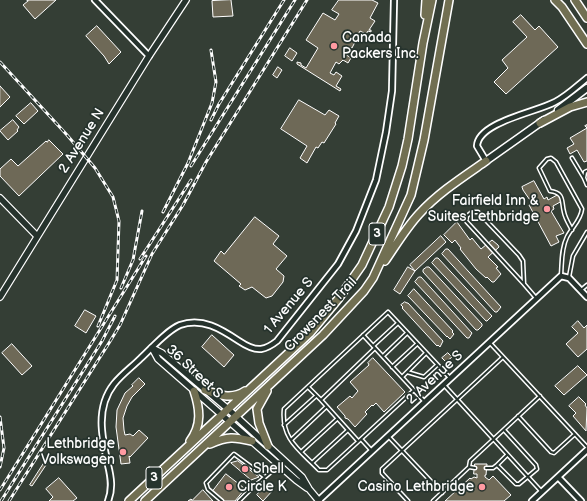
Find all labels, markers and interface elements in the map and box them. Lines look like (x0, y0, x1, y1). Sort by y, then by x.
place label: Canada Packers Inc. (342, 30, 419, 62)
marker: Canada Packers Inc. (329, 41, 339, 51)
street label: 2 Avenue N (55, 105, 109, 177)
place label: Fairfield Inn & Suites Lethbridge (428, 193, 539, 226)
marker: Fairfield Inn & Suites Lethbridge (542, 204, 552, 214)
road number: 3 (369, 223, 385, 245)
street label: 1 Avenue S (261, 274, 317, 338)
street label: Crowsnest Trail (281, 274, 361, 356)
street label: 36 Street S (162, 341, 226, 403)
street label: 2 Avenue S (403, 348, 467, 408)
place label: Lethbridge Volkswagen (41, 436, 115, 468)
marker: Lethbridge Volkswagen (118, 447, 128, 457)
place label: Shell (253, 461, 284, 477)
marker: Shell (240, 464, 250, 474)
road number: 3 (146, 467, 162, 489)
place label: Circle K (237, 479, 287, 495)
place label: Casino Lethbridge (358, 479, 474, 495)
marker: Circle K (224, 482, 234, 492)
marker: Casino Lethbridge (477, 482, 487, 492)

